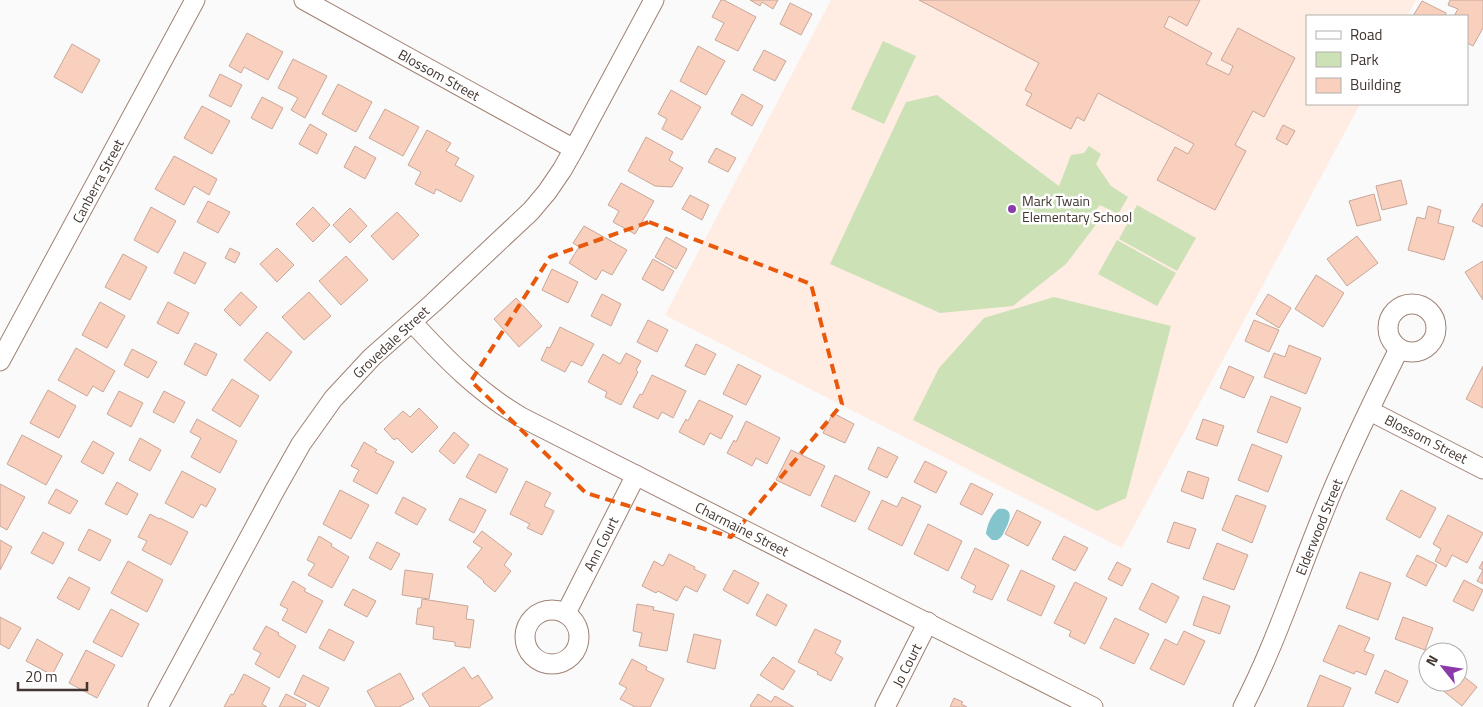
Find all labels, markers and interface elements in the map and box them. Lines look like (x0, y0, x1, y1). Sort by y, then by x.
legend (1306, 15, 1468, 105)
text: Road (1350, 23, 1382, 46)
street label: Blossom Street (395, 43, 484, 106)
text: Park (1350, 48, 1379, 71)
text: Building (1350, 73, 1401, 96)
street label: Canberra Street (67, 135, 129, 227)
place label: Mark Twain Elementary School (1022, 190, 1132, 227)
marker: Mark Twain Elementary School (1006, 203, 1018, 215)
street label: Grovedale Street (348, 300, 434, 383)
street label: Blossom Street (1381, 409, 1471, 468)
street label: Elderwood Street (1290, 475, 1347, 578)
street label: Charmaine Street (692, 496, 793, 561)
street label: Ann Court (578, 513, 623, 575)
street label: Jo Court (887, 639, 927, 690)
north arrow (1418, 642, 1468, 692)
text: N (1420, 651, 1443, 670)
scale bar (18, 660, 86, 692)
text: 20 m (25, 665, 58, 688)

